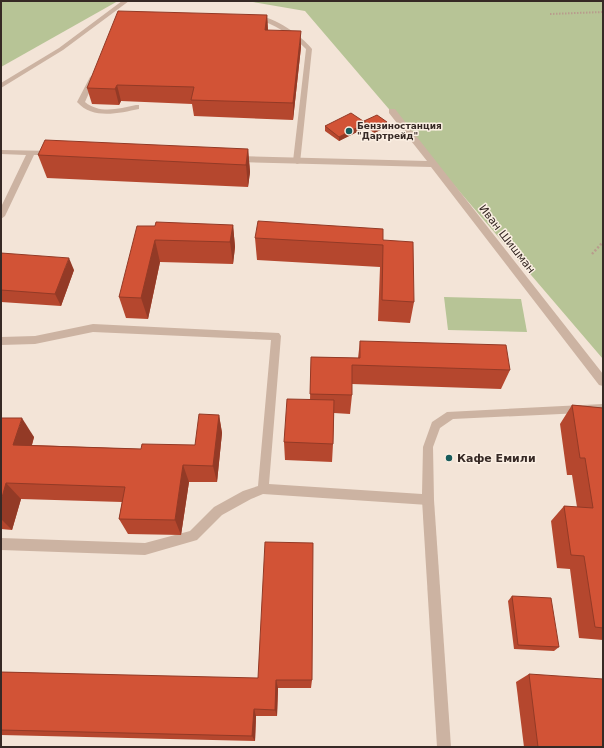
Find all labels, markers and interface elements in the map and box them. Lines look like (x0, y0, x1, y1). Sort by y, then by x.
place label: Бензиностанция "Дартрейд" (357, 121, 442, 141)
marker: Бензиностанция "Дартрейд" (344, 126, 354, 136)
street label: Иван Шишман (476, 202, 538, 276)
place label: Кафе Емили (457, 452, 536, 465)
marker: Кафе Емили (444, 453, 454, 463)

